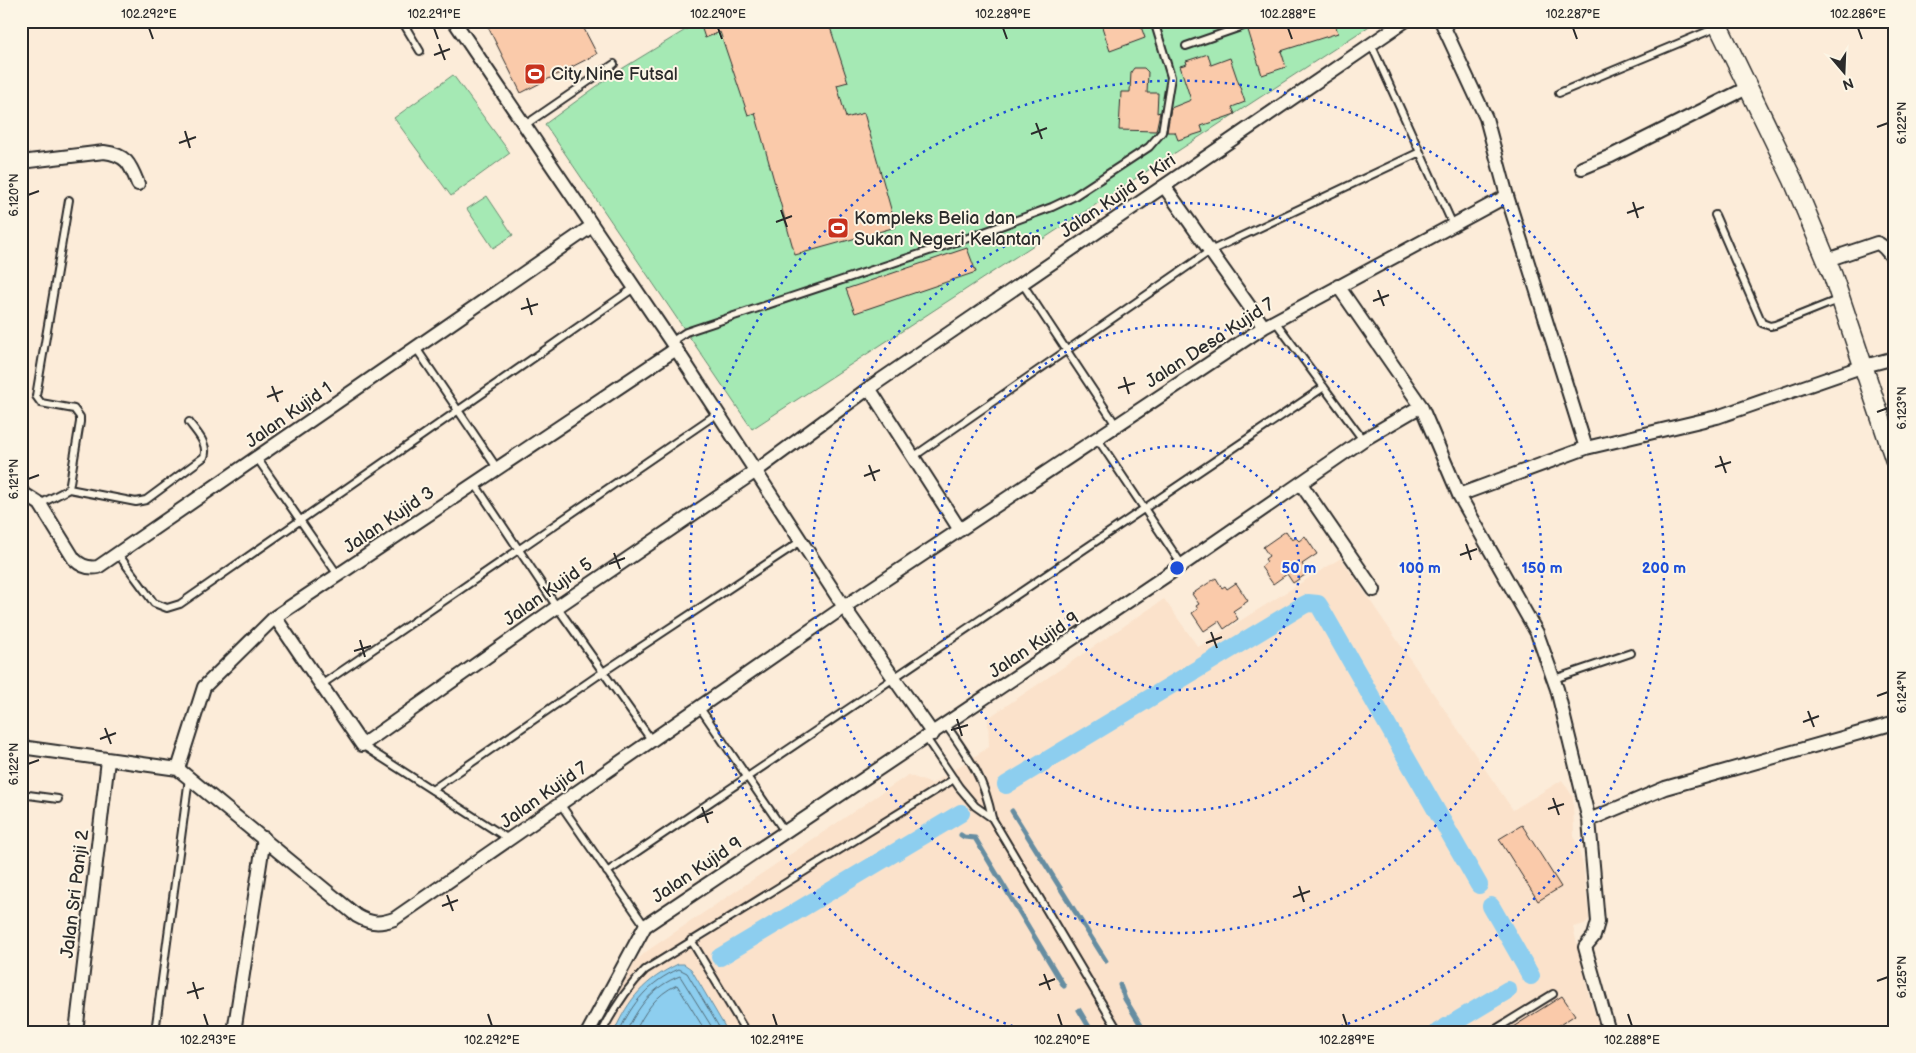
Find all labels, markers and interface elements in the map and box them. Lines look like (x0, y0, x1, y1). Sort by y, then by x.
text: 102.292°E (121, 7, 177, 22)
text: 102.291°E (407, 7, 461, 22)
text: 102.290°E (690, 7, 746, 22)
text: 102.289°E (975, 7, 1031, 22)
text: 102.288°E (1260, 7, 1316, 22)
text: 102.287°E (1546, 7, 1600, 22)
text: 102.286°E (1830, 7, 1886, 22)
north arrow (1818, 48, 1868, 98)
sports icon: City Nine Futsal (523, 62, 547, 86)
place label: City Nine Futsal (551, 64, 678, 85)
text: N (1840, 74, 1856, 94)
text: 6.122°N (1895, 102, 1910, 144)
street label: Jalan Kujid 5 Kiri (1056, 150, 1180, 242)
text: 6.120°N (7, 173, 22, 217)
place label: Kompleks Belia dan Sukan Negeri Kelantan (854, 208, 1041, 250)
sports icon: Kompleks Belia dan Sukan Negeri Kelantan (826, 216, 850, 240)
street label: Jalan Desa Kujid 7 (1142, 293, 1278, 392)
street label: Jalan Kujid 1 (242, 378, 336, 452)
text: 6.123°N (1895, 387, 1910, 429)
text: 6.121°N (7, 459, 22, 499)
street label: Jalan Kujid 3 (340, 482, 438, 558)
street label: Jalan Kujid 5 (500, 554, 596, 630)
centre of rings (1168, 559, 1186, 577)
text: 50 m (1282, 559, 1317, 578)
text: 100 m (1399, 559, 1441, 578)
text: 150 m (1521, 559, 1563, 578)
text: 200 m (1642, 559, 1686, 578)
street label: Jalan Kujid 9 (985, 607, 1083, 683)
text: 6.124°N (1895, 671, 1910, 713)
text: 6.122°N (7, 743, 22, 785)
street label: Jalan Kujid 7 (496, 757, 592, 833)
street label: Jalan Sri Panji 2 (57, 828, 93, 959)
street label: Jalan Kujid 9 (648, 832, 746, 908)
text: 6.125°N (1895, 956, 1910, 998)
text: 102.293°E (180, 1033, 236, 1048)
text: 102.292°E (464, 1033, 520, 1048)
text: 102.291°E (750, 1033, 804, 1048)
text: 102.290°E (1034, 1033, 1090, 1048)
text: 102.289°E (1319, 1033, 1375, 1048)
text: 102.288°E (1604, 1033, 1660, 1048)

